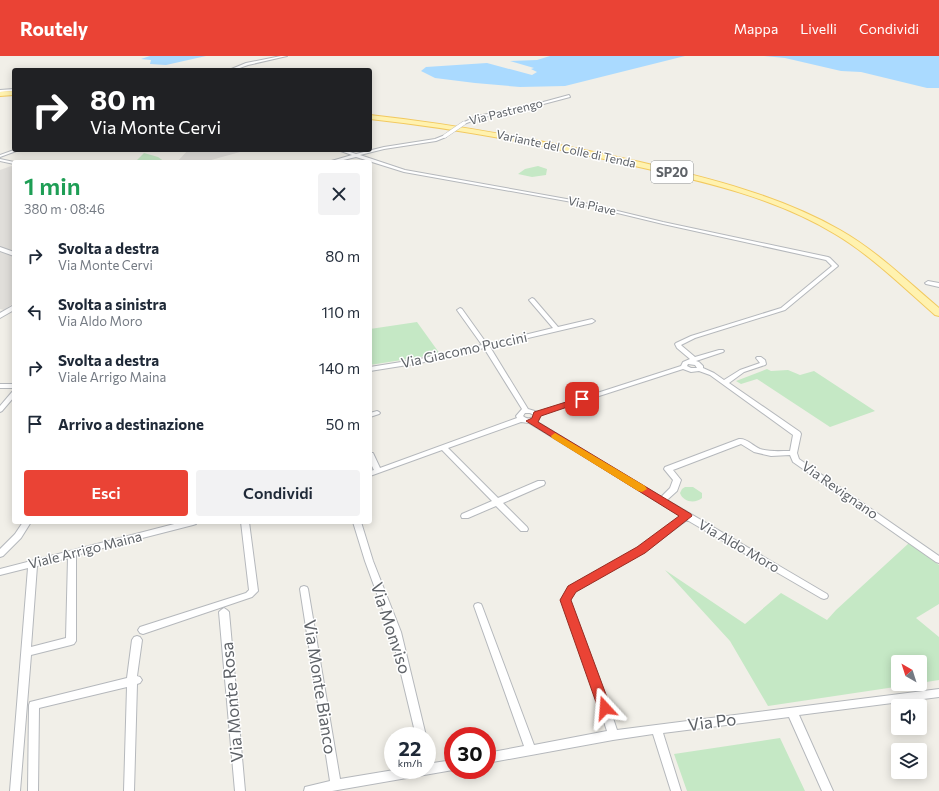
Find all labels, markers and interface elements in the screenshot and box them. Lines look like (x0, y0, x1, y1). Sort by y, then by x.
text: Routely (20, 17, 88, 40)
text: Mappa (734, 20, 778, 37)
text: Livelli (800, 20, 837, 37)
text: Condividi (859, 20, 919, 37)
text: 80 m (90, 82, 156, 116)
icon: right (24, 84, 76, 136)
street label: Via Pastrengo (467, 95, 544, 127)
text: Via Monte Cervi (90, 116, 221, 138)
street label: Variante del Colle di Tenda (495, 126, 637, 170)
road number: SP20 (651, 161, 693, 183)
text: 1 min (24, 171, 81, 200)
button: close (318, 173, 360, 215)
street label: Via Piave (567, 193, 618, 217)
text: 380 m · 08:46 (24, 201, 105, 217)
text: Svolta a destra (58, 239, 159, 257)
icon: right (24, 245, 46, 267)
text: 80 m (325, 247, 360, 265)
text: Via Monte Cervi (58, 257, 153, 273)
text: Svolta a sinistra (58, 295, 167, 313)
icon: left (24, 301, 46, 323)
text: 110 m (321, 303, 360, 321)
text: Via Aldo Moro (58, 313, 143, 329)
street label: Via Giacomo Puccini (399, 328, 529, 371)
text: Svolta a destra (58, 351, 159, 369)
icon: right (24, 357, 46, 379)
text: 140 m (319, 359, 360, 377)
text: Viale Arrigo Maina (58, 369, 166, 385)
pin (565, 382, 599, 416)
icon: arrive (571, 388, 593, 410)
icon: arrive (24, 413, 46, 435)
text: Arrivo a destinazione (58, 415, 204, 433)
text: 50 m (326, 415, 360, 433)
street label: Via Revignano (799, 457, 882, 522)
button: Esci (24, 470, 188, 516)
button: Condividi (196, 470, 360, 516)
street label: Via Aldo Moro (696, 515, 783, 576)
street label: Viale Arrigo Maina (26, 527, 144, 572)
street label: Via Monviso (367, 579, 416, 676)
street label: Via Monte Bianco (299, 618, 341, 756)
street label: Via Monte Rosa (216, 641, 247, 763)
north arrow (891, 655, 927, 691)
map controls (891, 655, 927, 779)
position arrow (584, 687, 626, 729)
button: sound (891, 699, 927, 735)
street label: Via Po (686, 708, 737, 735)
speed limit sign: 30 (444, 727, 496, 779)
text: 22 (399, 736, 421, 760)
button: layers (891, 743, 927, 779)
text: km/h (398, 757, 422, 769)

